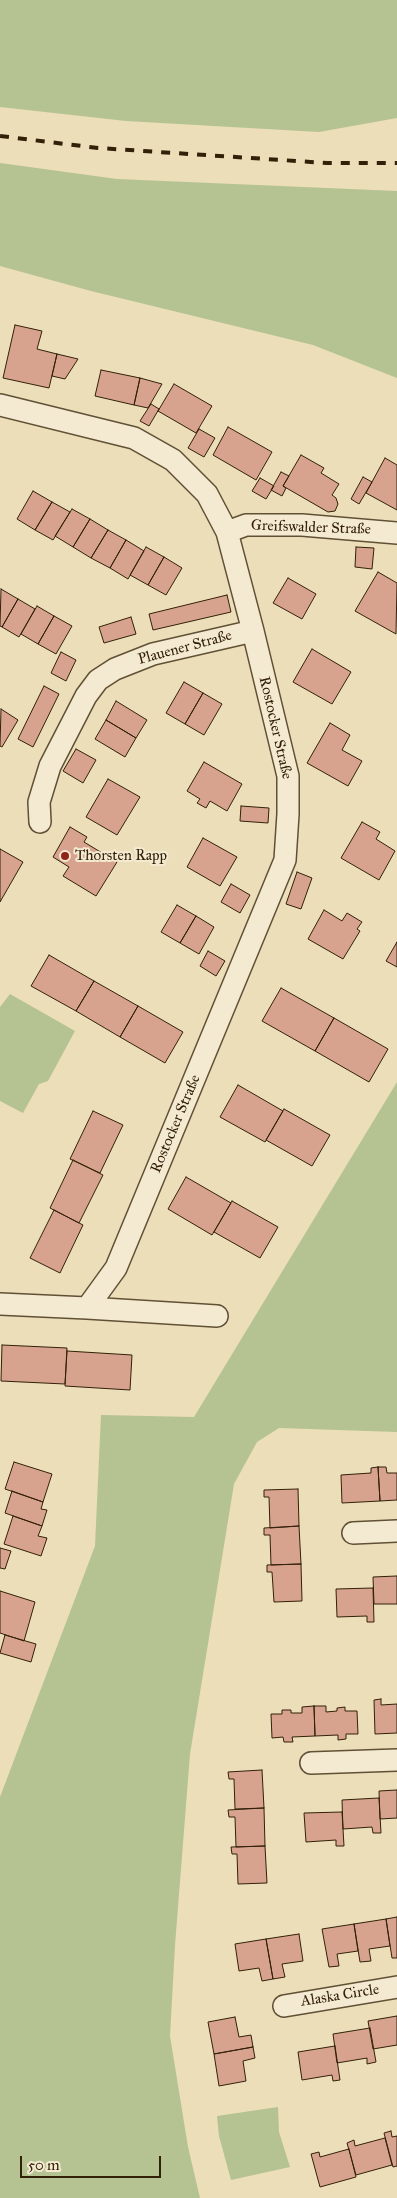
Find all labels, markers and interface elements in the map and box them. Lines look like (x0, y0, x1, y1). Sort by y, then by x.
street label: Greifswalder Straße (251, 517, 371, 539)
street label: Plauener Straße (136, 627, 234, 669)
street label: Rostocker Straße (254, 675, 296, 781)
place label: Thorsten Rapp (75, 847, 167, 865)
marker: Thorsten Rapp (59, 850, 71, 862)
street label: Rostocker Straße (147, 1072, 205, 1176)
street label: Alaska Circle (300, 1981, 380, 2011)
scale bar (22, 2146, 164, 2178)
text: 50 m (28, 2156, 60, 2174)

